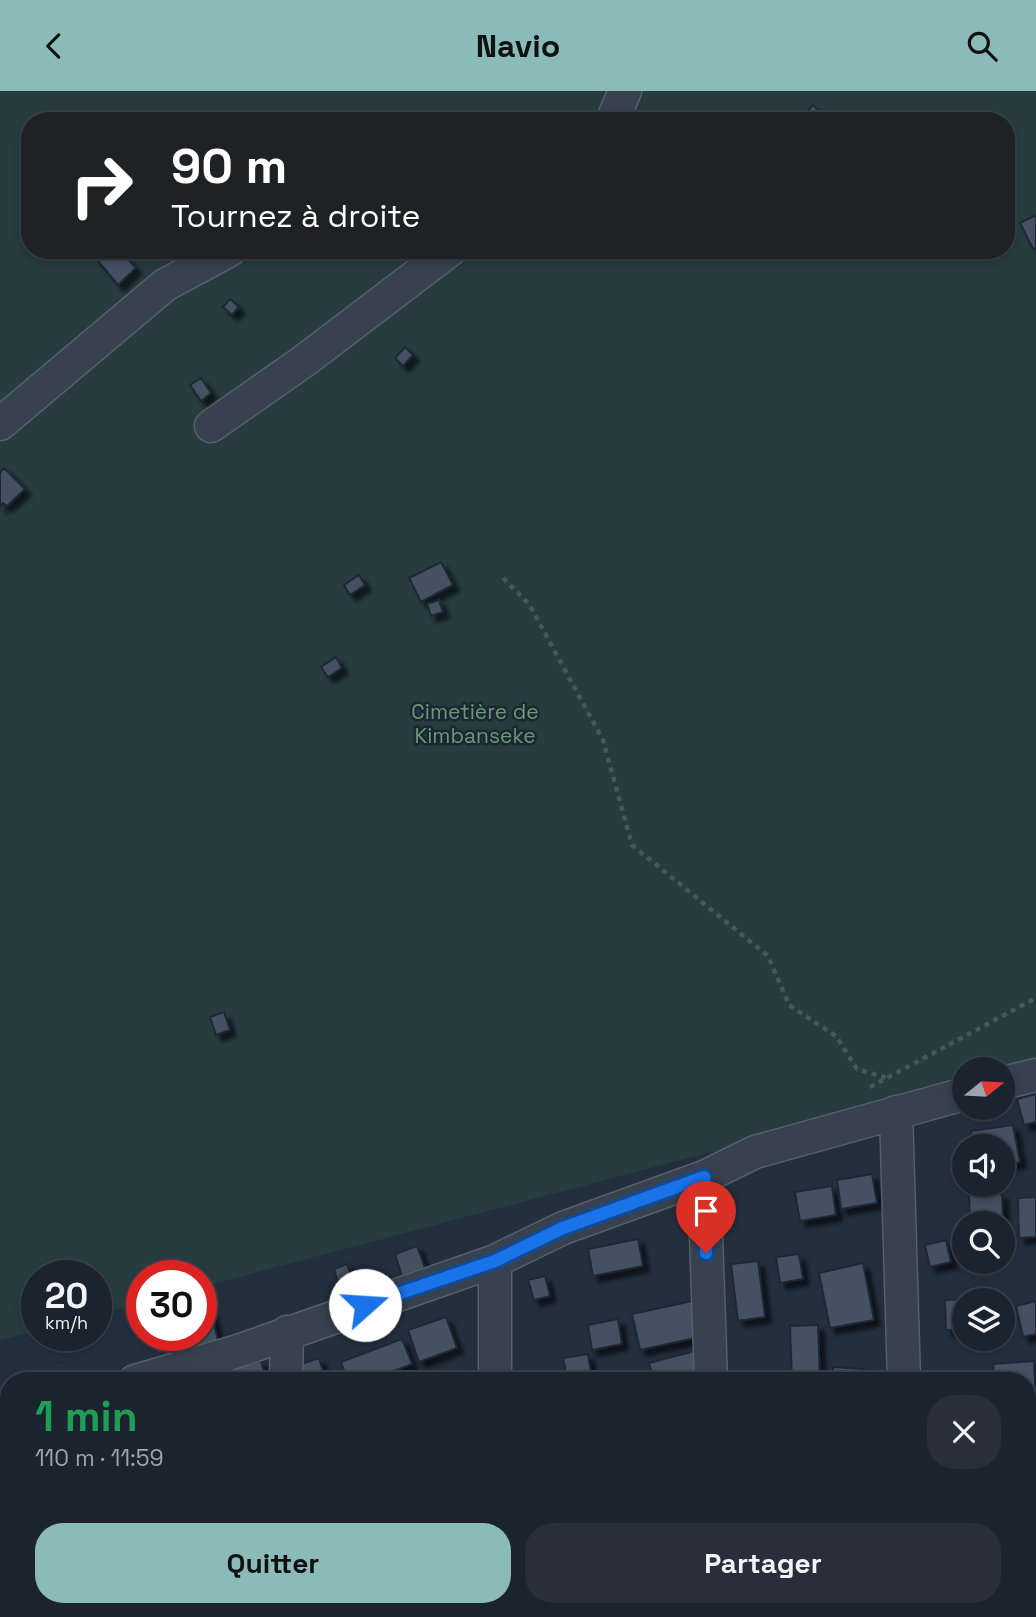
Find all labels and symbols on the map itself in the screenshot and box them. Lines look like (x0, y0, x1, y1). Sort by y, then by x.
park label: Cimetière de Kimbanseke (411, 698, 539, 749)
north arrow (952, 1057, 1015, 1120)
pin (676, 1181, 736, 1253)
speed limit sign: 30 (126, 1260, 217, 1351)
position arrow (328, 1268, 402, 1342)

